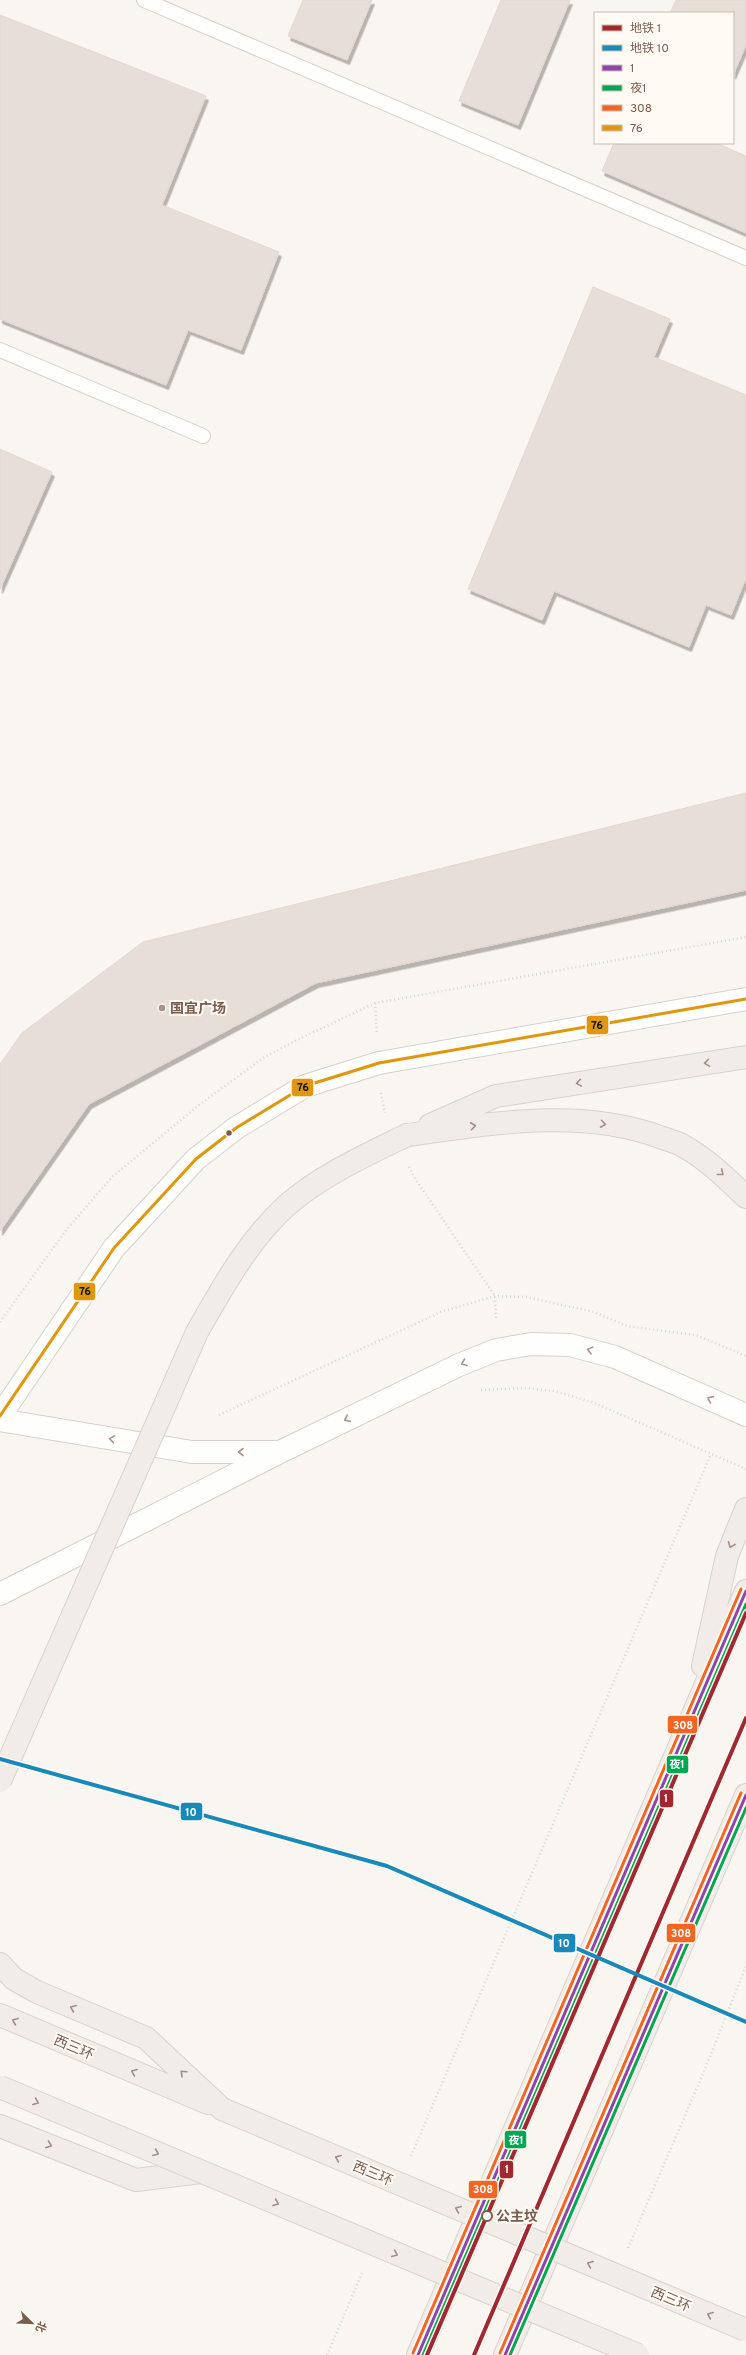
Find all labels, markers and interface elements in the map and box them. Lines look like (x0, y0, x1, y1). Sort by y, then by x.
legend (594, 12, 734, 144)
text: 地铁 1 (630, 21, 661, 37)
text: 地铁 10 (630, 41, 669, 57)
text: 1 (630, 61, 634, 77)
text: 夜1 (630, 81, 646, 97)
text: 308 (630, 101, 652, 117)
text: 76 (630, 121, 643, 137)
place label: 国宜广场 (170, 1000, 226, 1018)
marker: 国宜广场 (157, 1003, 167, 1013)
line badge: 76 (586, 1015, 609, 1035)
text: 76 (591, 1019, 603, 1033)
one-way arrow (704, 1058, 711, 1067)
line badge: 76 (291, 1078, 314, 1097)
one-way arrow (576, 1078, 582, 1087)
text: 76 (297, 1081, 309, 1095)
one-way arrow (600, 1119, 606, 1128)
one-way arrow (470, 1122, 476, 1131)
unlabelled marker (224, 1128, 234, 1138)
one-way arrow (716, 1168, 723, 1175)
line badge: 76 (73, 1282, 96, 1301)
text: 76 (79, 1285, 91, 1299)
one-way arrow (587, 1346, 594, 1355)
one-way arrow (460, 1358, 467, 1366)
one-way arrow (707, 1396, 715, 1404)
one-way arrow (343, 1414, 351, 1422)
one-way arrow (109, 1435, 115, 1444)
one-way arrow (238, 1448, 244, 1456)
one-way arrow (728, 1542, 736, 1549)
line badge: 308 (667, 1715, 698, 1734)
text: 308 (673, 1719, 693, 1733)
line badge: 夜1 (666, 1755, 689, 1774)
text: 夜1 (669, 1758, 685, 1772)
line badge: 1 (659, 1789, 674, 1808)
text: 1 (664, 1792, 668, 1806)
line badge: 10 (180, 1802, 203, 1821)
text: 10 (185, 1806, 197, 1820)
line badge: 308 (666, 1923, 696, 1943)
text: 308 (671, 1927, 691, 1941)
line badge: 10 (553, 1933, 576, 1953)
text: 10 (558, 1937, 570, 1951)
one-way arrow (70, 2004, 77, 2012)
one-way arrow (11, 2018, 18, 2026)
street label: 西三环 (51, 2032, 96, 2064)
one-way arrow (131, 2069, 138, 2077)
one-way arrow (180, 2070, 188, 2078)
one-way arrow (32, 2098, 39, 2106)
line badge: 夜1 (504, 2130, 527, 2149)
text: 夜1 (508, 2134, 524, 2148)
one-way arrow (46, 2141, 53, 2149)
one-way arrow (151, 2148, 159, 2156)
one-way arrow (334, 2155, 342, 2163)
street label: 西三环 (350, 2158, 395, 2190)
line badge: 1 (499, 2160, 514, 2179)
text: 1 (505, 2163, 509, 2177)
line badge: 308 (468, 2180, 498, 2199)
text: 308 (473, 2183, 493, 2197)
one-way arrow (272, 2199, 279, 2207)
one-way arrow (454, 2205, 461, 2213)
place label: 公主坟 (496, 2208, 538, 2226)
marker: 公主坟 (481, 2210, 493, 2222)
one-way arrow (392, 2249, 399, 2257)
one-way arrow (587, 2261, 594, 2269)
street label: 西三环 (648, 2284, 693, 2316)
north arrow (12, 2303, 52, 2343)
one-way arrow (707, 2312, 715, 2320)
text: 北 (32, 2319, 49, 2334)

